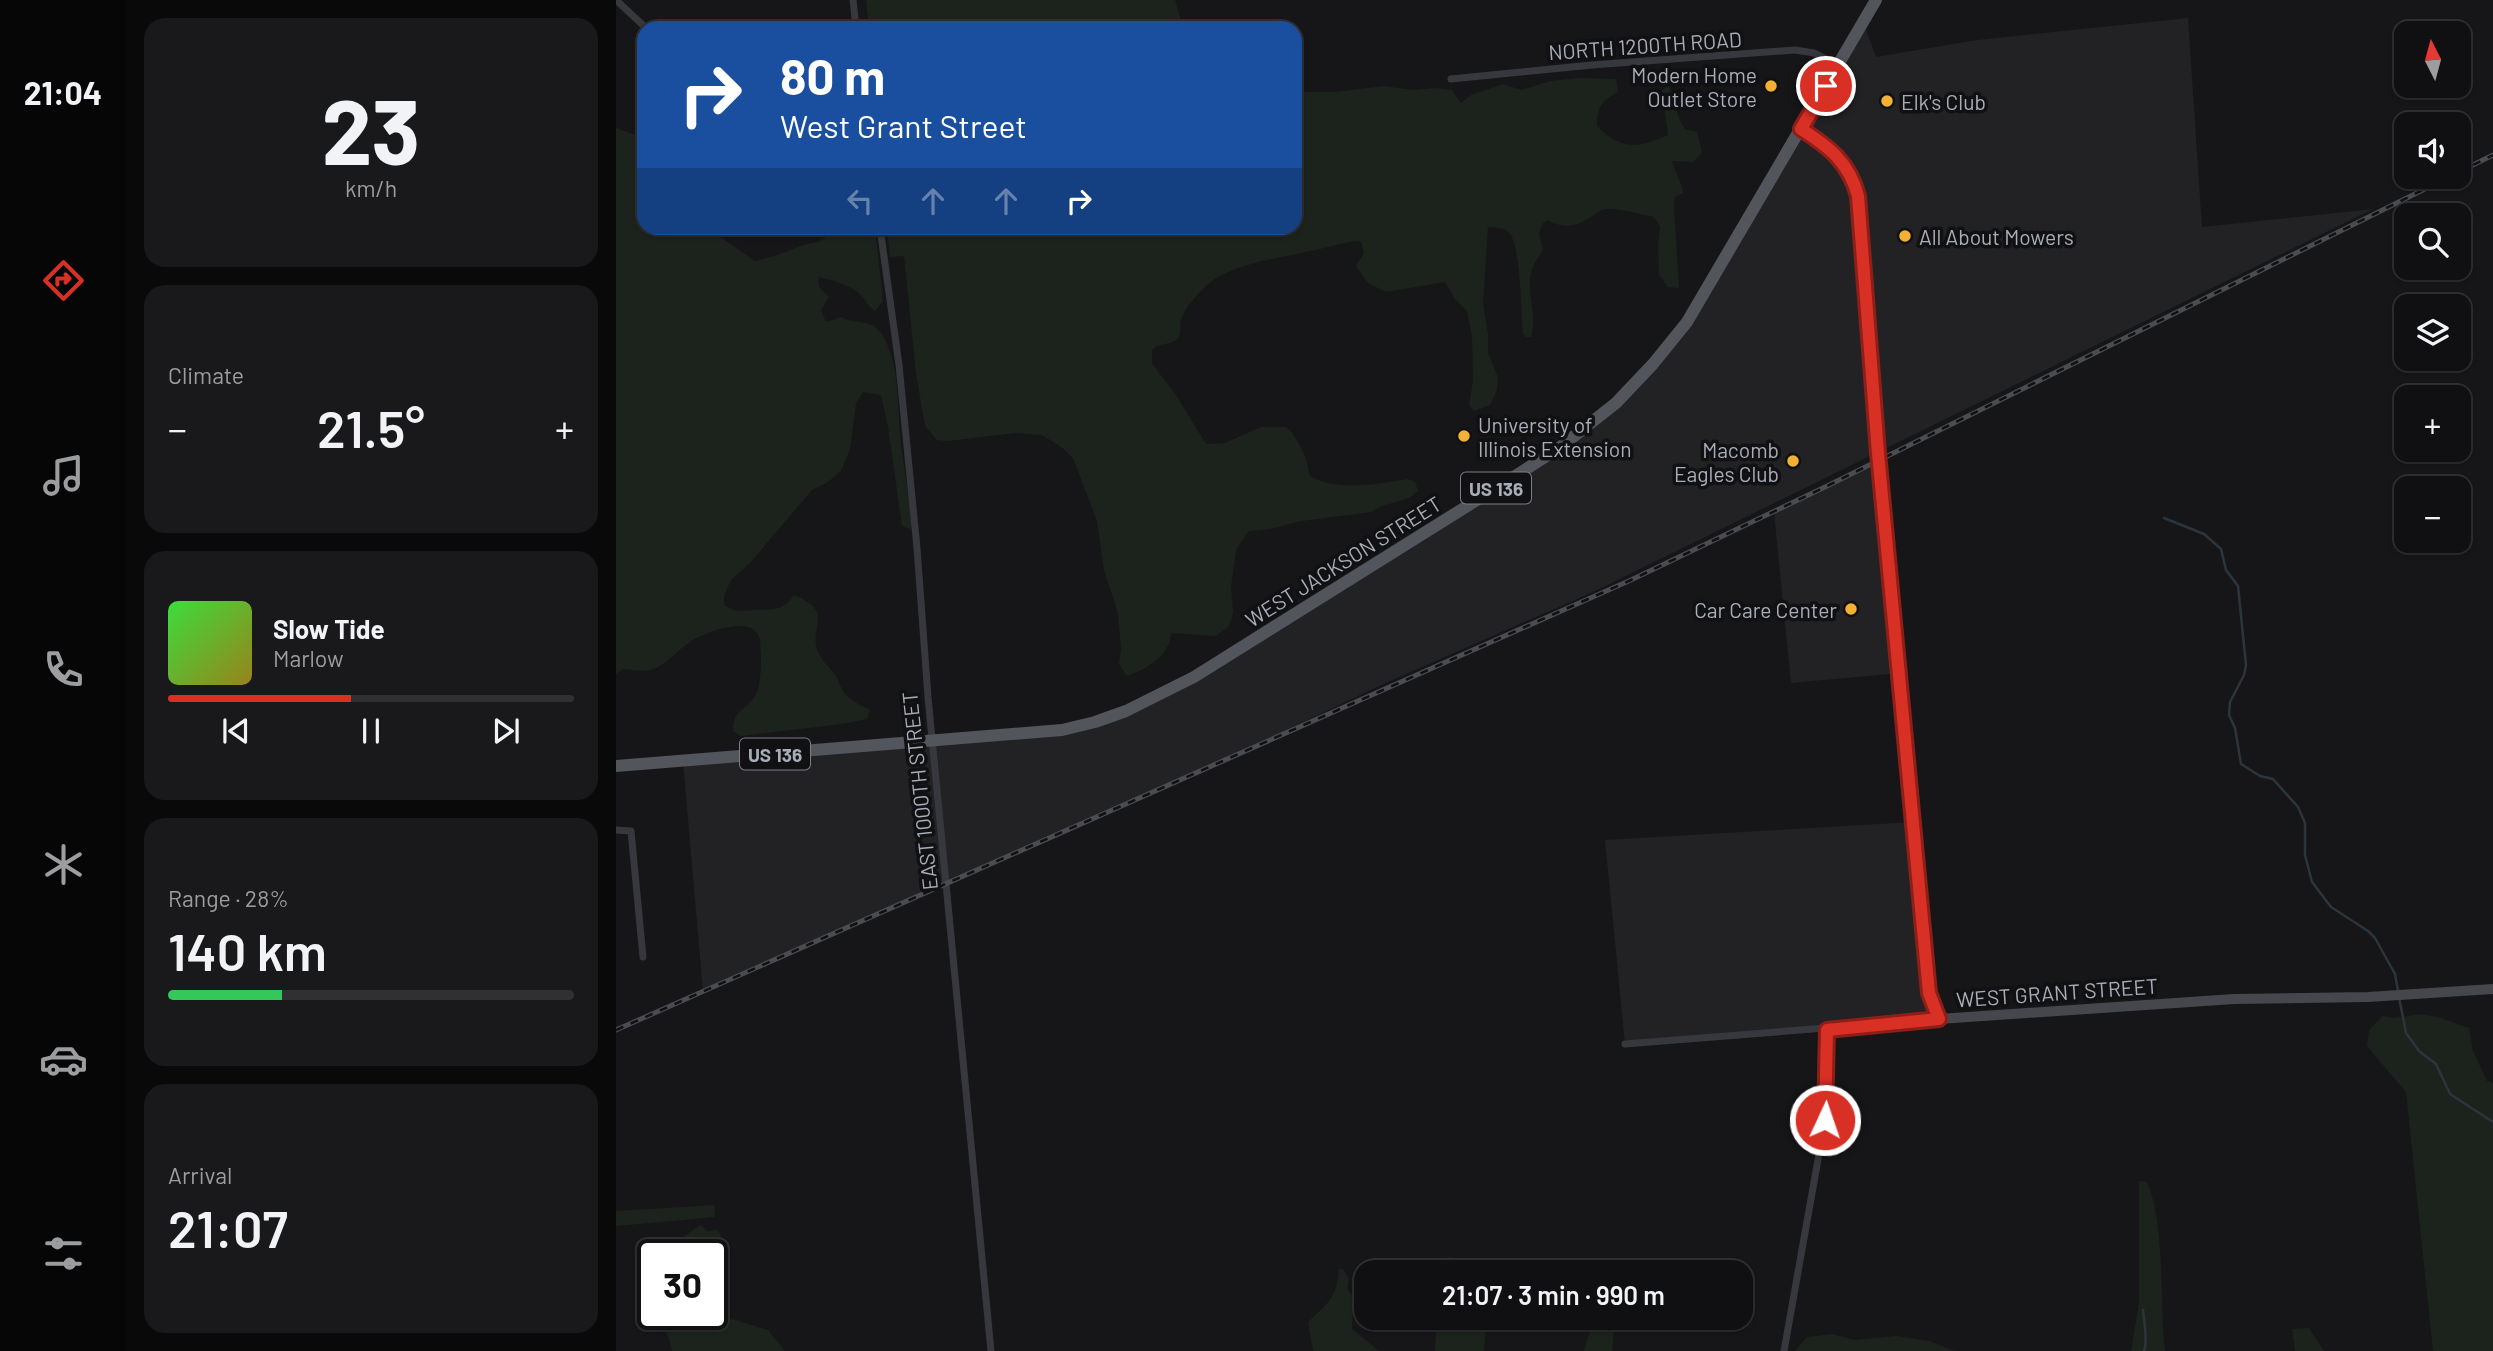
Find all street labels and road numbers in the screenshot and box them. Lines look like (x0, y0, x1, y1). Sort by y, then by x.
street label: NORTH 1200TH ROAD (1547, 26, 1743, 64)
road number: US 136 (1461, 472, 1531, 503)
street label: WEST JACKSON STREET (1240, 490, 1446, 632)
street label: EAST 1000TH STREET (896, 690, 942, 892)
road number: US 136 (740, 738, 810, 769)
street label: WEST GRANT STREET (1955, 972, 2159, 1012)

